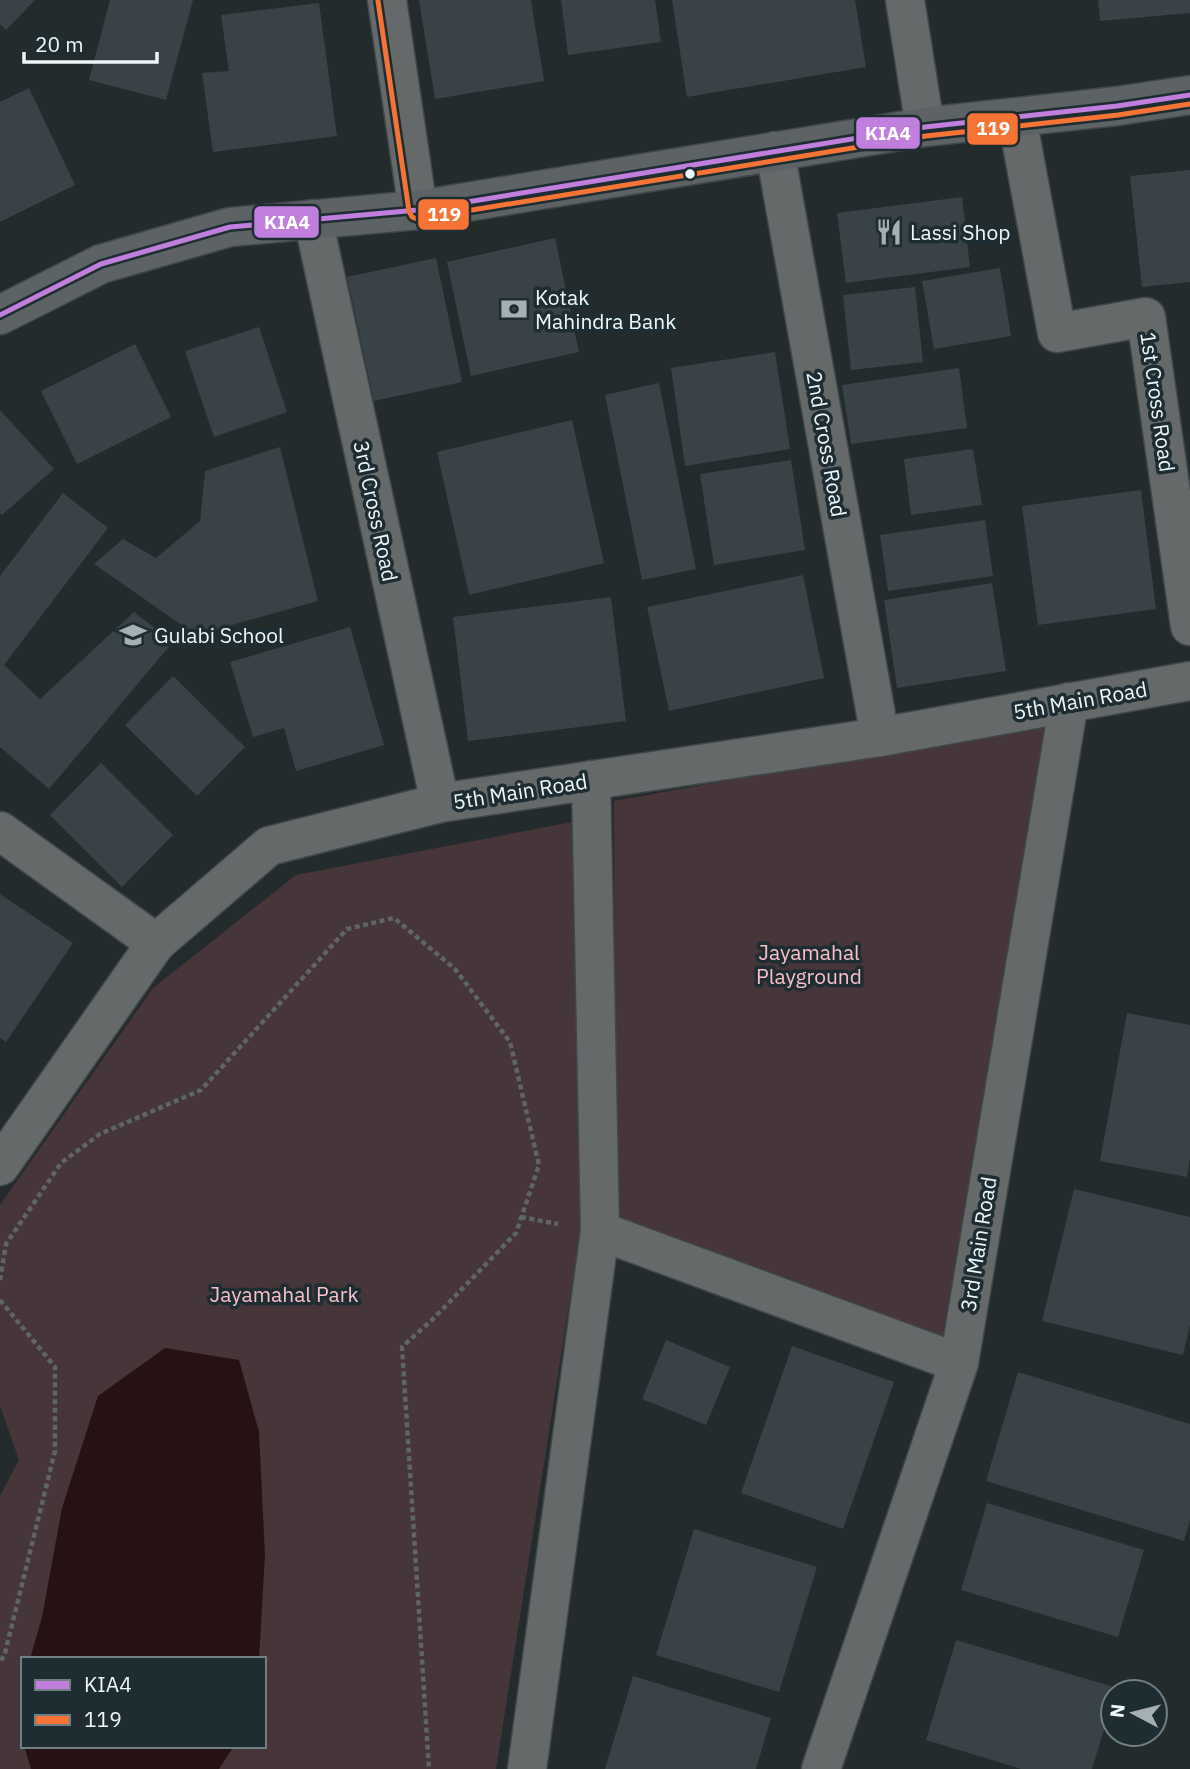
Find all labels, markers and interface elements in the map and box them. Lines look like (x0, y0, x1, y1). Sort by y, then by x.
scale bar (24, 21, 158, 65)
text: 20 m (35, 30, 84, 58)
line badge: 119 (966, 112, 1019, 146)
line badge: KIA4 (855, 116, 921, 150)
text: 119 (976, 116, 1010, 140)
text: KIA4 (865, 121, 911, 145)
unlabelled marker (683, 167, 697, 181)
line badge: 119 (417, 198, 470, 231)
text: 119 (427, 202, 461, 226)
line badge: KIA4 (253, 205, 320, 239)
text: KIA4 (264, 210, 310, 234)
restaurant icon: Lassi Shop (874, 217, 904, 247)
place label: Lassi Shop (910, 218, 1010, 246)
place label: Kotak Mahindra Bank (535, 283, 676, 335)
bank icon: Kotak Mahindra Bank (499, 294, 529, 324)
street label: 1st Cross Road (1134, 330, 1182, 474)
street label: 2nd Cross Road (800, 369, 854, 519)
street label: 3rd Cross Road (347, 438, 405, 584)
school or university icon: Gulabi School (118, 620, 148, 650)
place label: Gulabi School (154, 621, 284, 649)
street label: 5th Main Road (1011, 674, 1149, 726)
street label: 5th Main Road (451, 767, 589, 815)
park label: Jayamahal Playground (756, 938, 862, 990)
street label: 3rd Main Road (954, 1175, 1002, 1313)
park label: Jayamahal Park (209, 1280, 359, 1308)
legend (21, 1657, 266, 1748)
text: KIA4 (84, 1670, 132, 1698)
north arrow (1099, 1678, 1169, 1748)
text: N (1104, 1703, 1130, 1719)
text: 119 (84, 1705, 122, 1733)

